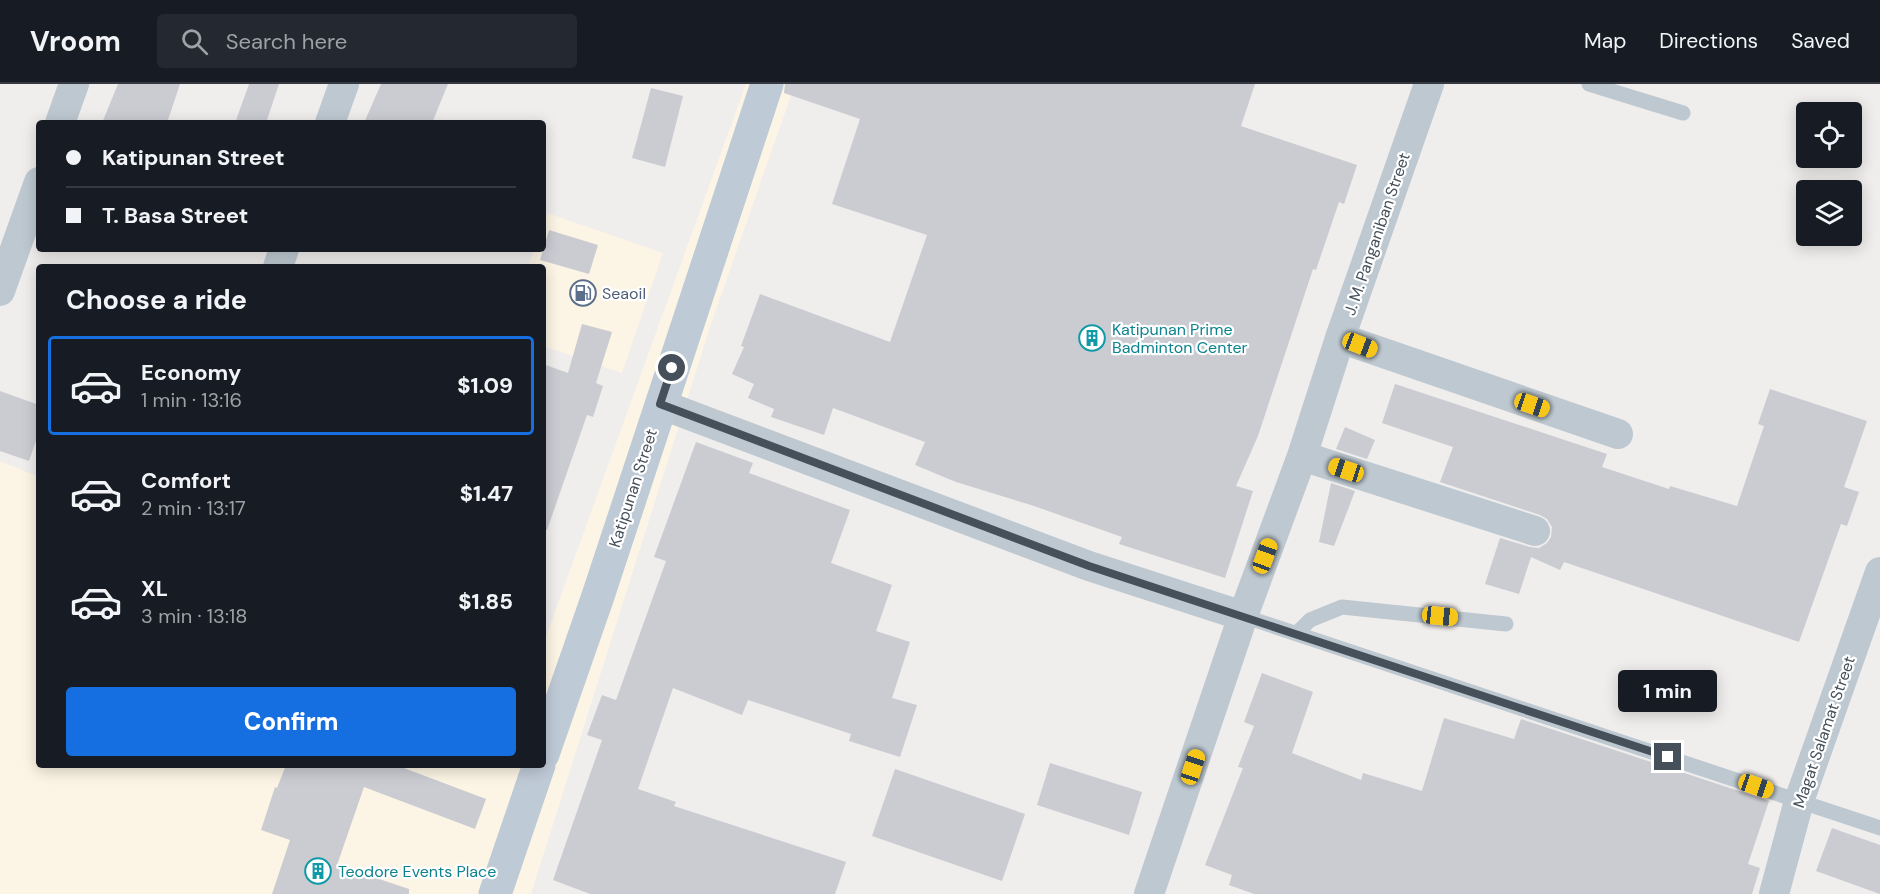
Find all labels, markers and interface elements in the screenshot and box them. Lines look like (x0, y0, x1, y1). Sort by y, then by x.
search box (157, 14, 577, 68)
text: Vroom (30, 23, 121, 60)
icon: search (178, 25, 211, 58)
text: Search here (226, 27, 347, 56)
text: Map (1584, 27, 1626, 55)
text: Directions (1659, 27, 1758, 55)
text: Saved (1791, 27, 1850, 55)
map controls (1796, 102, 1862, 246)
button: locate (1796, 102, 1862, 168)
text: Katipunan Street (102, 143, 285, 172)
street label: J. M. Panganiban Street (1339, 150, 1415, 318)
button: layers (1796, 180, 1862, 246)
text: T. Basa Street (102, 201, 248, 230)
fuel station icon: Seaoil (568, 278, 598, 308)
text: Choose a ride (66, 282, 247, 317)
place label: Seaoil (602, 283, 646, 304)
place label: Katipunan Prime Badminton Center (1112, 319, 1248, 358)
building icon: Katipunan Prime Badminton Center (1077, 323, 1107, 353)
car (1340, 330, 1380, 360)
route start (658, 354, 685, 381)
text: Economy (141, 358, 241, 387)
icon: car (69, 359, 123, 413)
text: $1.09 (457, 371, 513, 400)
text: 1 min · 13:16 (141, 387, 242, 413)
car (1512, 391, 1552, 419)
street label: Katipunan Street (604, 426, 662, 550)
car (1326, 456, 1366, 484)
text: Comfort (141, 466, 231, 495)
icon: car (69, 467, 123, 521)
text: $1.47 (460, 479, 513, 508)
text: 2 min · 13:17 (141, 495, 246, 521)
car (1250, 536, 1280, 576)
text: XL (141, 574, 168, 603)
icon: car (69, 575, 123, 629)
text: $1.85 (458, 587, 513, 616)
text: 3 min · 13:18 (141, 603, 247, 629)
car (1421, 605, 1459, 627)
street label: Magat Salamat Street (1788, 653, 1860, 811)
callout: 1 min (1618, 670, 1718, 712)
text: 1 min (1643, 678, 1692, 704)
button: Confirm (66, 687, 516, 756)
route end (1654, 743, 1681, 770)
car (1179, 747, 1207, 787)
car (1736, 772, 1776, 800)
building icon: Teodore Events Place (303, 856, 333, 886)
place label: Teodore Events Place (338, 861, 496, 882)

